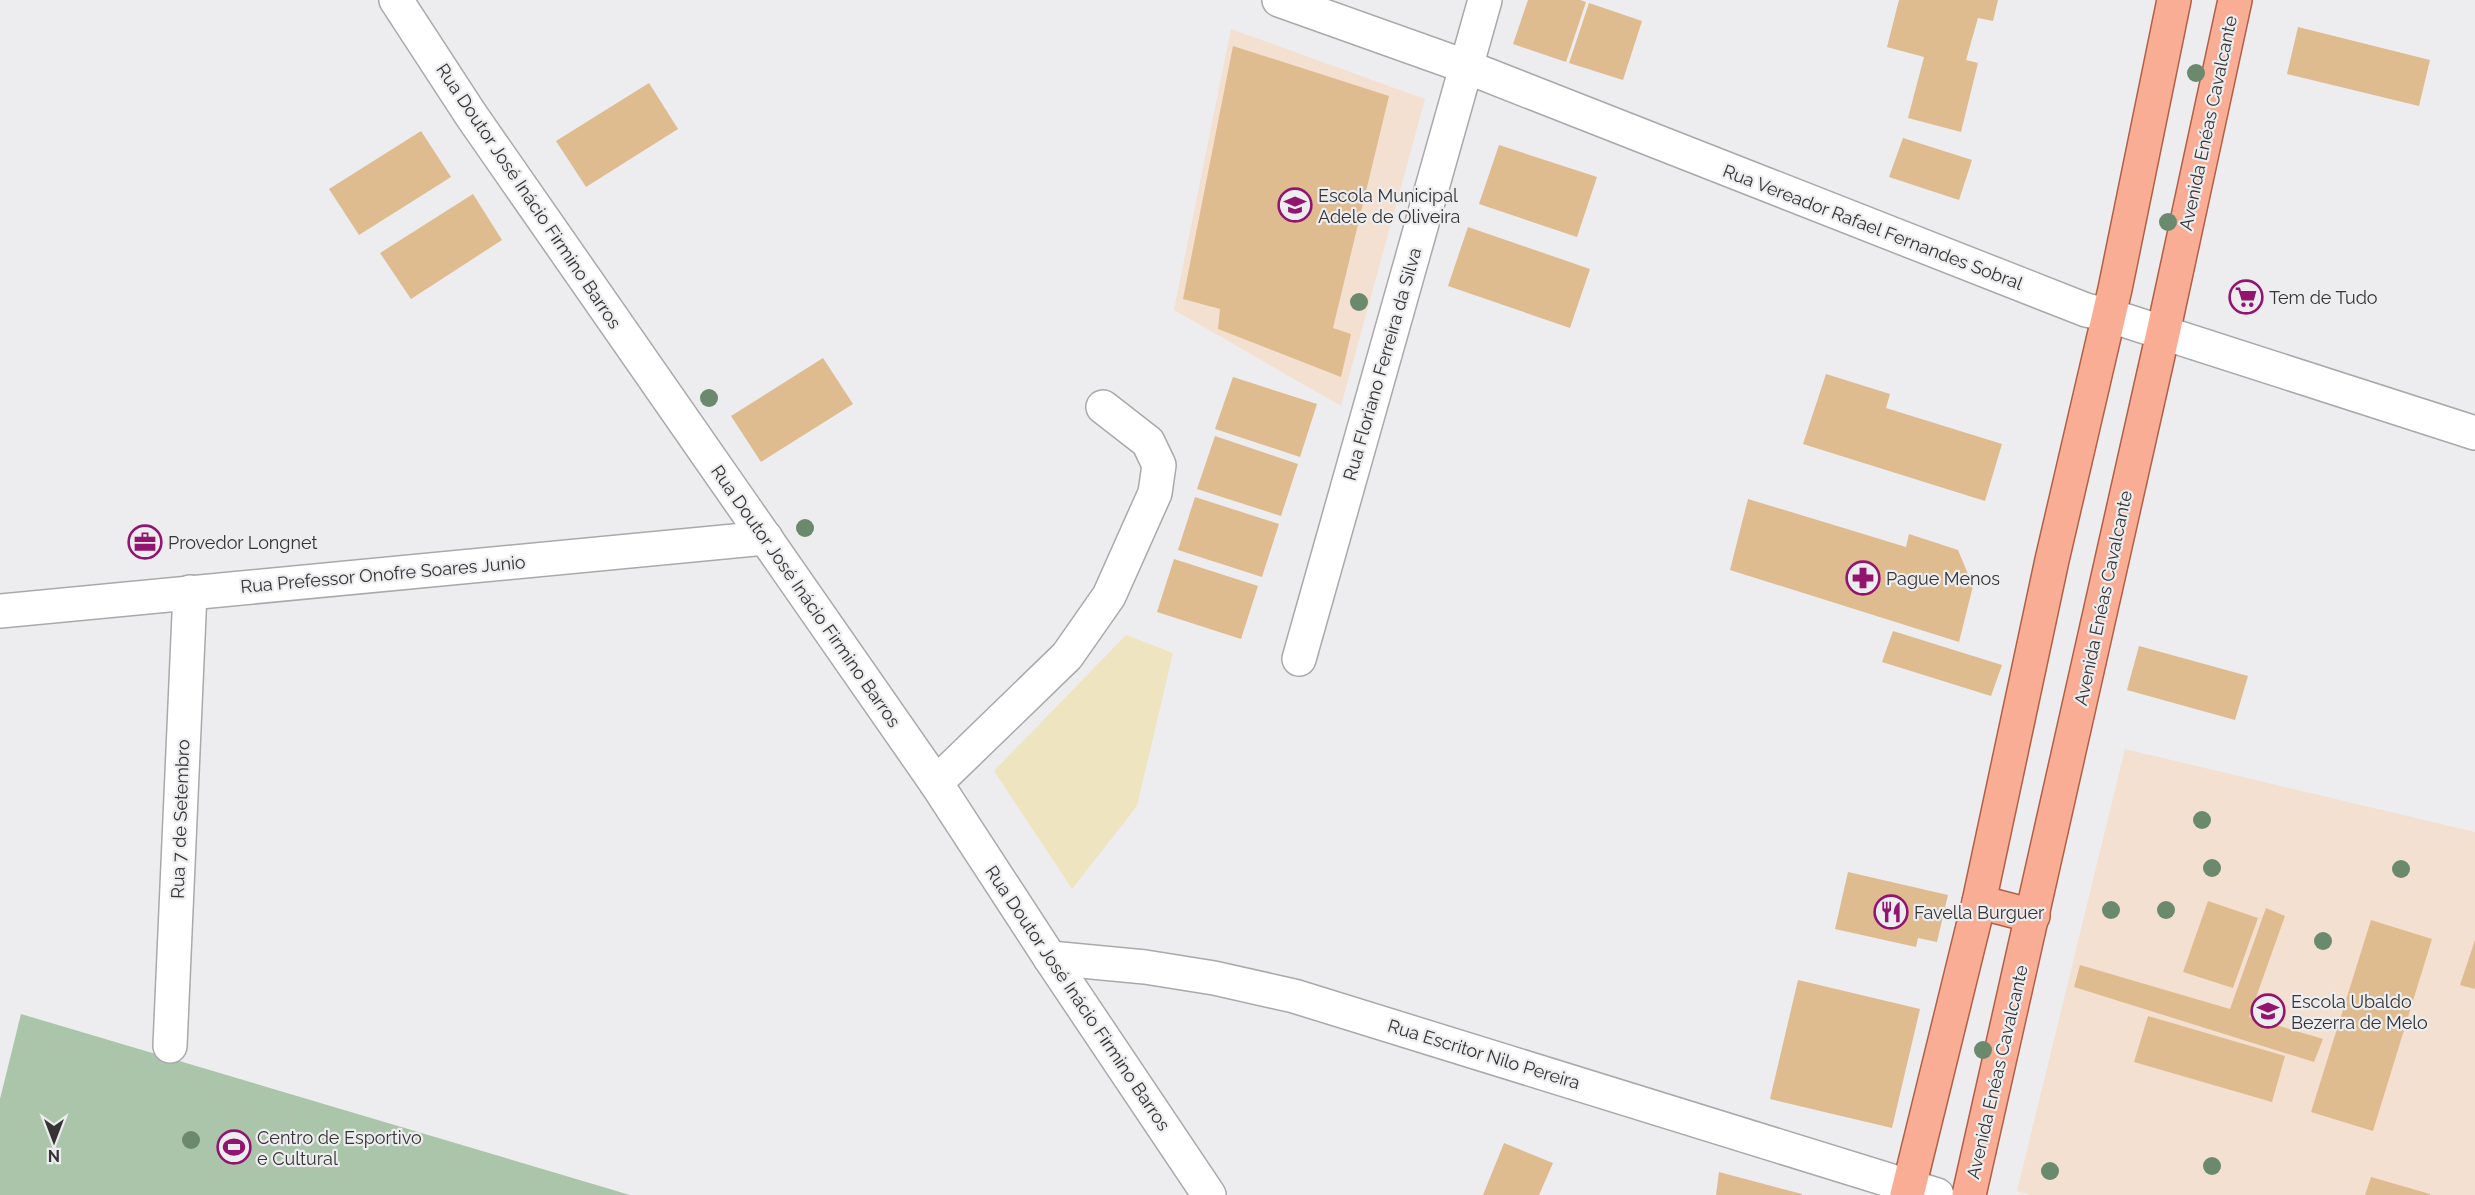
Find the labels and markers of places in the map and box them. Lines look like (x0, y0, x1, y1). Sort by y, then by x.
place label: Escola Municipal Adele de Oliveira (1318, 185, 1460, 227)
school or university icon: Escola Municipal Adele de Oliveira (1277, 187, 1313, 223)
supermarket icon: Tem de Tudo (2228, 279, 2264, 315)
place label: Tem de Tudo (2269, 287, 2378, 308)
office icon: Provedor Longnet (127, 524, 163, 560)
place label: Provedor Longnet (168, 532, 317, 553)
pharmacy icon: Pague Menos (1845, 560, 1881, 596)
place label: Pague Menos (1886, 568, 2000, 589)
restaurant icon: Favella Burguer (1873, 894, 1909, 930)
place label: Favella Burguer (1914, 902, 2045, 923)
place label: Escola Ubaldo Bezerra de Melo (2291, 991, 2428, 1033)
school or university icon: Escola Ubaldo Bezerra de Melo (2250, 993, 2286, 1029)
place label: Centro de Esportivo e Cultural (257, 1127, 422, 1169)
sports icon: Centro de Esportivo e Cultural (216, 1129, 252, 1165)

